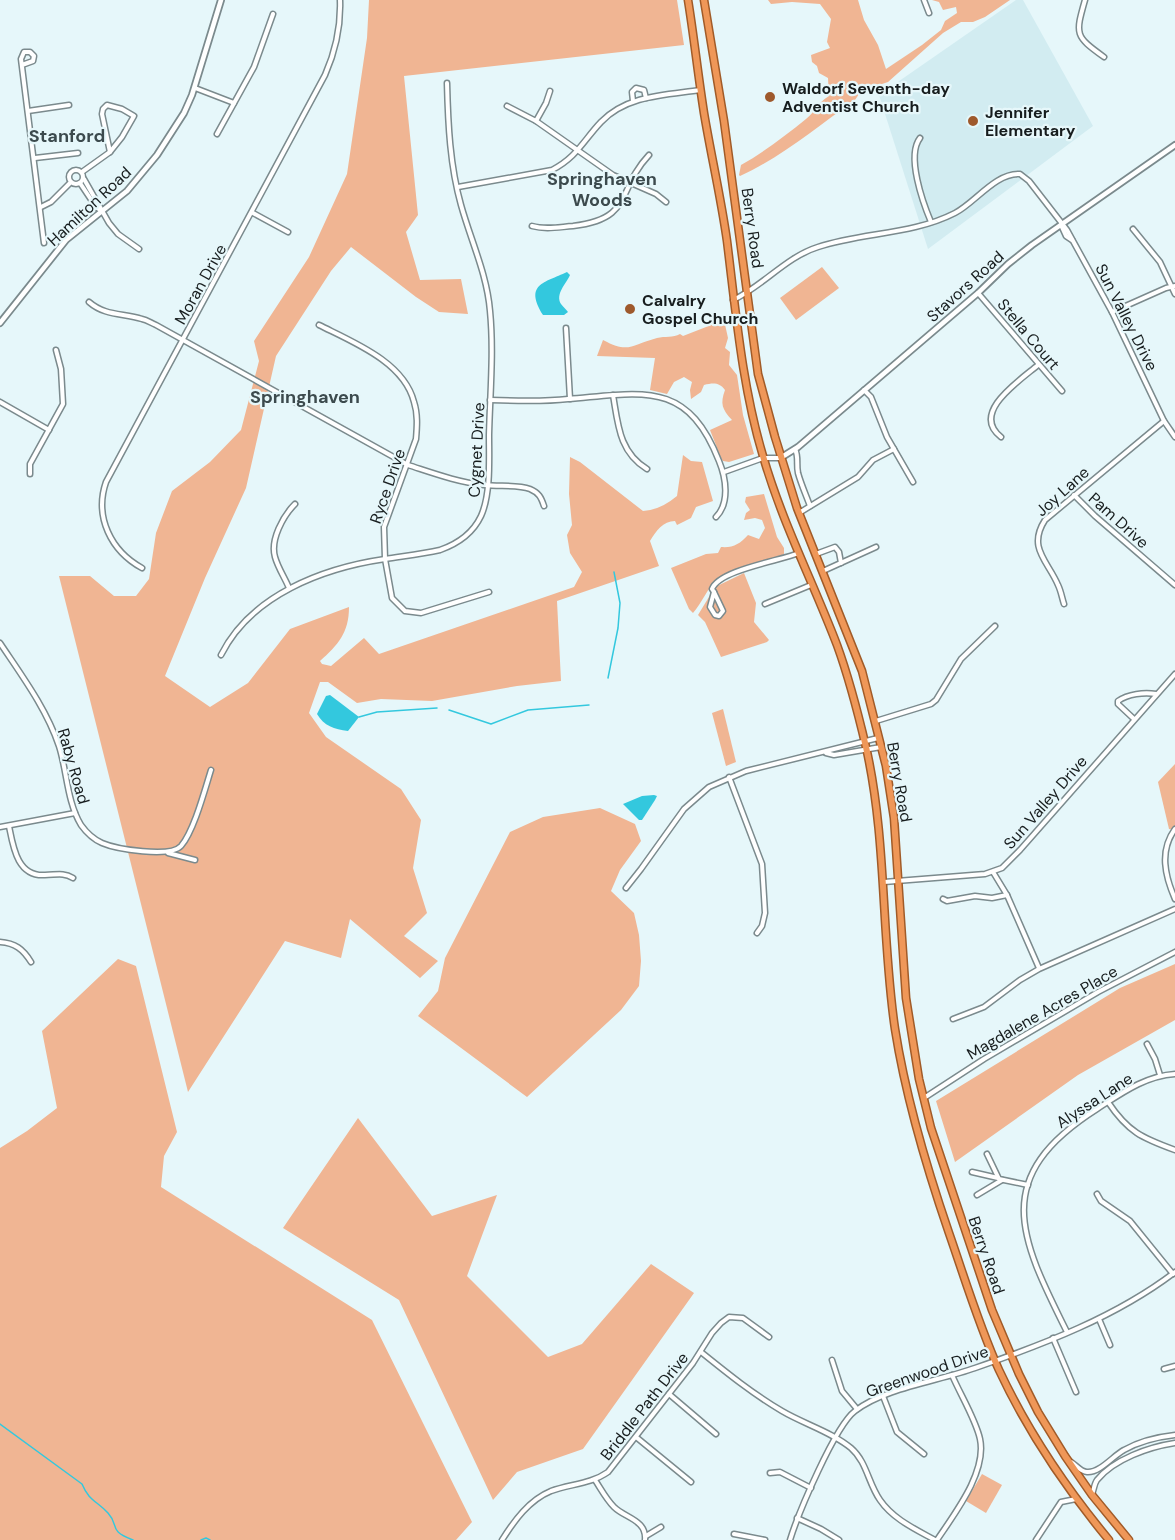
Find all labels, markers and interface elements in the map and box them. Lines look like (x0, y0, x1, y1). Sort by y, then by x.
place label: Waldorf Seventh-day Adventist Church (782, 78, 950, 117)
marker: Waldorf Seventh-day Adventist Church (763, 90, 777, 104)
place label: Jennifer Elementary (985, 102, 1076, 141)
marker: Jennifer Elementary (966, 114, 980, 128)
district label: Stanford (29, 124, 105, 148)
street label: Hamilton Road (43, 162, 136, 251)
district label: Springhaven Woods (547, 167, 657, 212)
street label: Berry Road (736, 187, 769, 270)
street label: Moran Drive (170, 240, 231, 328)
street label: Stavors Road (922, 246, 1008, 327)
street label: Sun Valley Drive (1091, 260, 1163, 374)
place label: Calvalry Gospel Church (642, 290, 758, 329)
street label: Stella Court (993, 294, 1065, 374)
marker: Calvalry Gospel Church (623, 302, 637, 316)
district label: Springhaven (250, 385, 360, 409)
street label: Cygnet Drive (464, 402, 489, 498)
street label: Ryce Drive (365, 446, 410, 526)
street label: Joy Lane (1031, 462, 1094, 521)
street label: Pam Drive (1084, 488, 1153, 553)
street label: Raby Road (53, 726, 94, 806)
street label: Berry Road (882, 740, 917, 824)
street label: Sun Valley Drive (999, 751, 1092, 854)
street label: Magdalene Acres Place (963, 961, 1121, 1064)
street label: Alyssa Lane (1052, 1068, 1136, 1133)
street label: Berry Road (963, 1213, 1010, 1297)
street label: Greenwood Drive (863, 1341, 991, 1402)
street label: Briddle Path Drive (596, 1348, 693, 1465)

